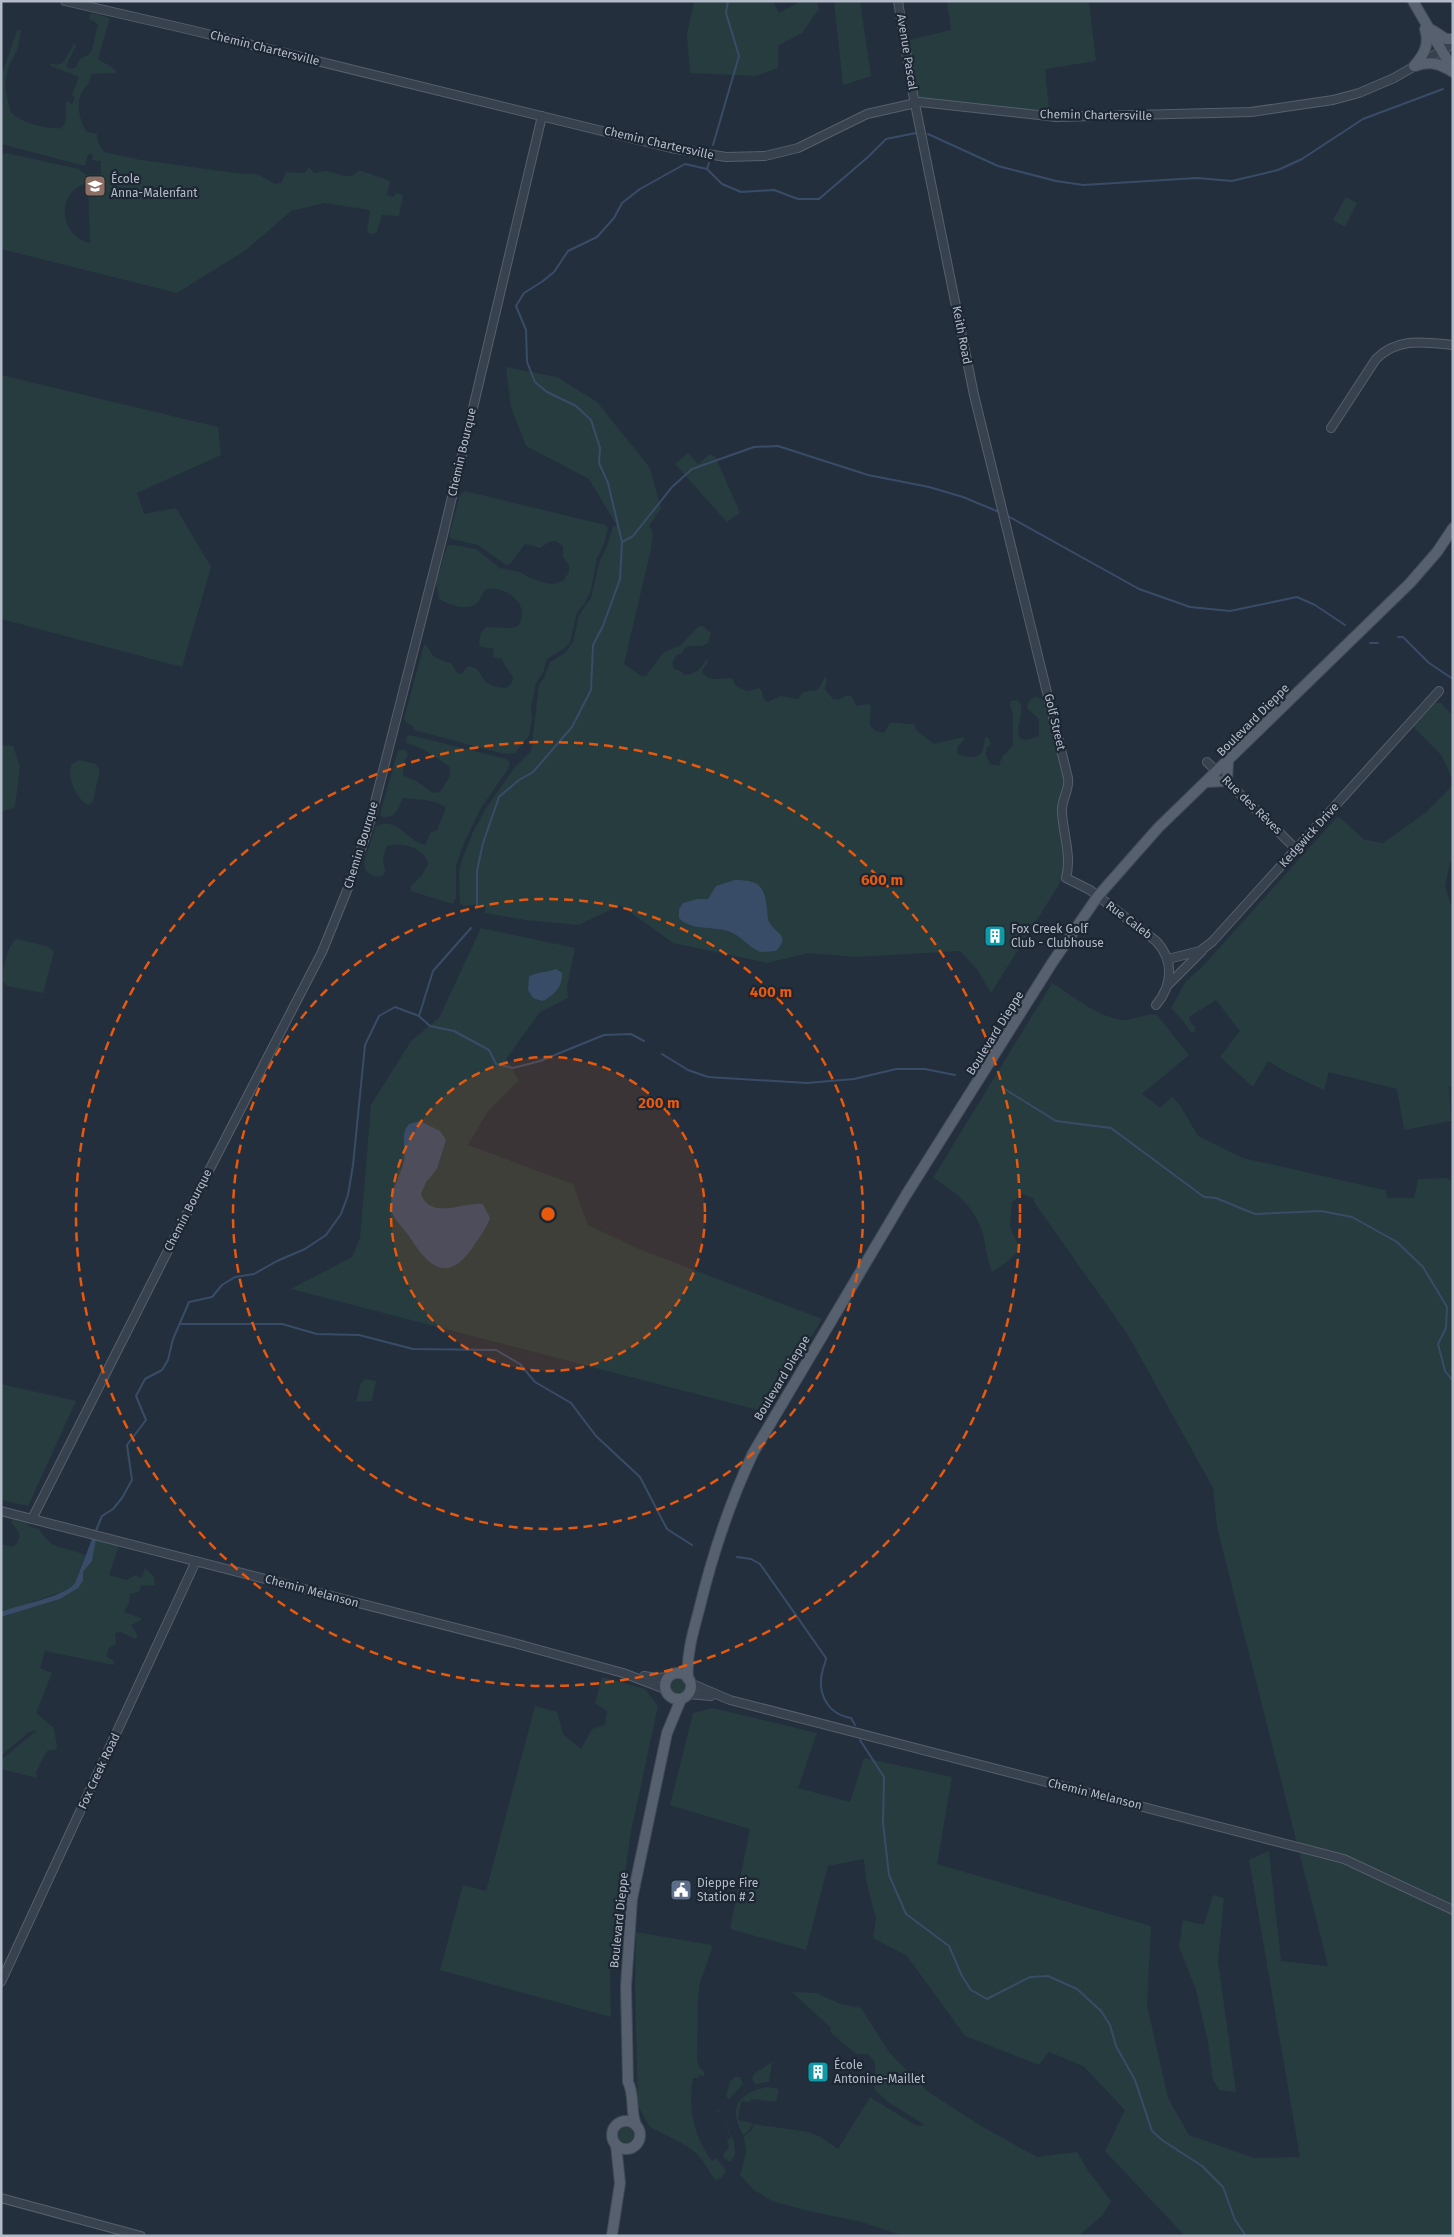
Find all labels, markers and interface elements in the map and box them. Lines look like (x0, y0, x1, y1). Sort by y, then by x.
street label: Avenue Pascal (894, 13, 920, 92)
street label: Chemin Chartersville (209, 28, 321, 68)
street label: Chemin Chartersville (1040, 107, 1152, 123)
street label: Chemin Chartersville (603, 124, 715, 162)
place label: École Anna-Malenfant (111, 171, 198, 200)
school or university icon: École Anna-Malenfant (83, 174, 107, 198)
street label: Keith Road (949, 305, 975, 365)
street label: Chemin Bourque (445, 406, 479, 498)
street label: Boulevard Dieppe (1214, 681, 1292, 759)
street label: Golf Street (1042, 692, 1068, 752)
street label: Rue des Rêves (1219, 773, 1285, 837)
street label: Chemin Bourque (341, 800, 381, 890)
street label: Kedgwick Drive (1276, 800, 1342, 870)
text: 600 m (861, 871, 903, 889)
street label: Rue Caleb (1103, 898, 1155, 942)
place label: Fox Creek Golf Club - Clubhouse (1011, 922, 1104, 950)
building icon: Fox Creek Golf Club - Clubhouse (983, 924, 1007, 948)
text: 400 m (750, 983, 792, 1001)
street label: Boulevard Dieppe (963, 988, 1027, 1078)
text: 200 m (638, 1094, 680, 1112)
street label: Chemin Bourque (161, 1167, 215, 1253)
centre of rings (539, 1205, 557, 1223)
street label: Boulevard Dieppe (751, 1333, 813, 1423)
street label: Chemin Melanson (264, 1572, 360, 1610)
street label: Fox Creek Road (75, 1731, 123, 1811)
street label: Chemin Melanson (1046, 1776, 1144, 1812)
street label: Boulevard Dieppe (607, 1871, 631, 1969)
place label: Dieppe Fire Station # 2 (697, 1876, 758, 1904)
public building icon: Dieppe Fire Station # 2 (669, 1878, 693, 1902)
place label: École Antonine-Maillet (834, 2057, 926, 2086)
building icon: École Antonine-Maillet (806, 2060, 830, 2084)

